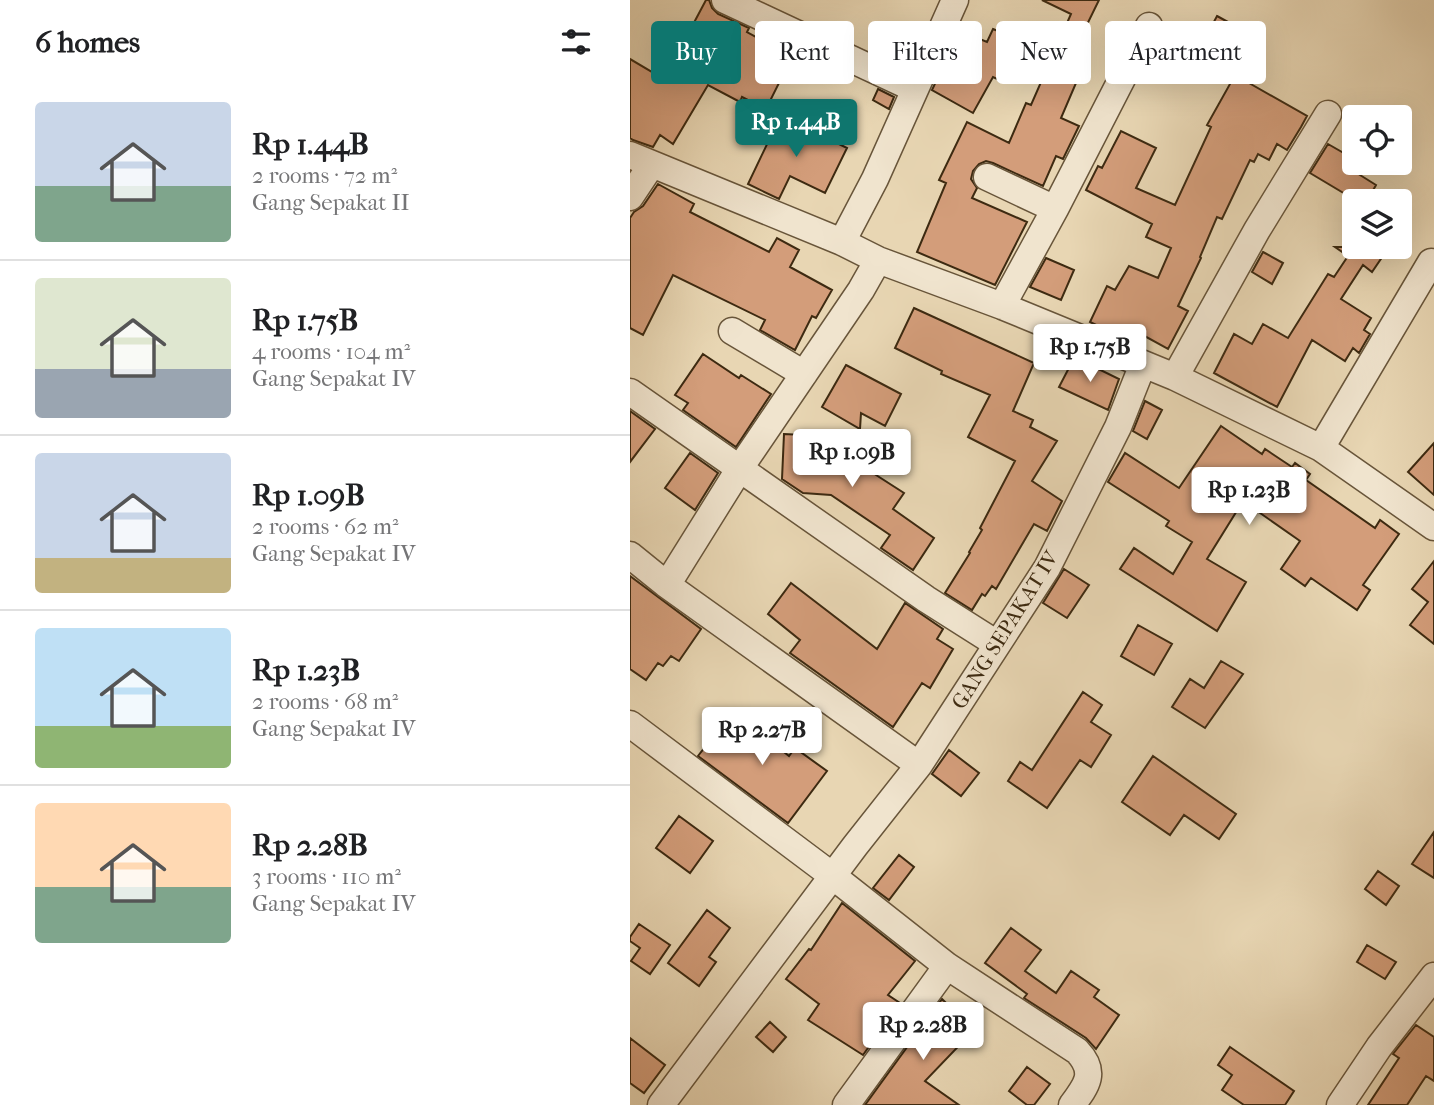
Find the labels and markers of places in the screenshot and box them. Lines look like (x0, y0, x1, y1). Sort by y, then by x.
pin: Rp 1.44B (724, 100, 868, 159)
pin: Rp 1.75B (1018, 324, 1162, 384)
pin: Rp 1.09B (780, 430, 924, 489)
pin: Rp 1.23B (1177, 468, 1321, 527)
pin: Rp 2.27B (690, 708, 834, 767)
pin: Rp 2.28B (851, 1002, 995, 1062)

